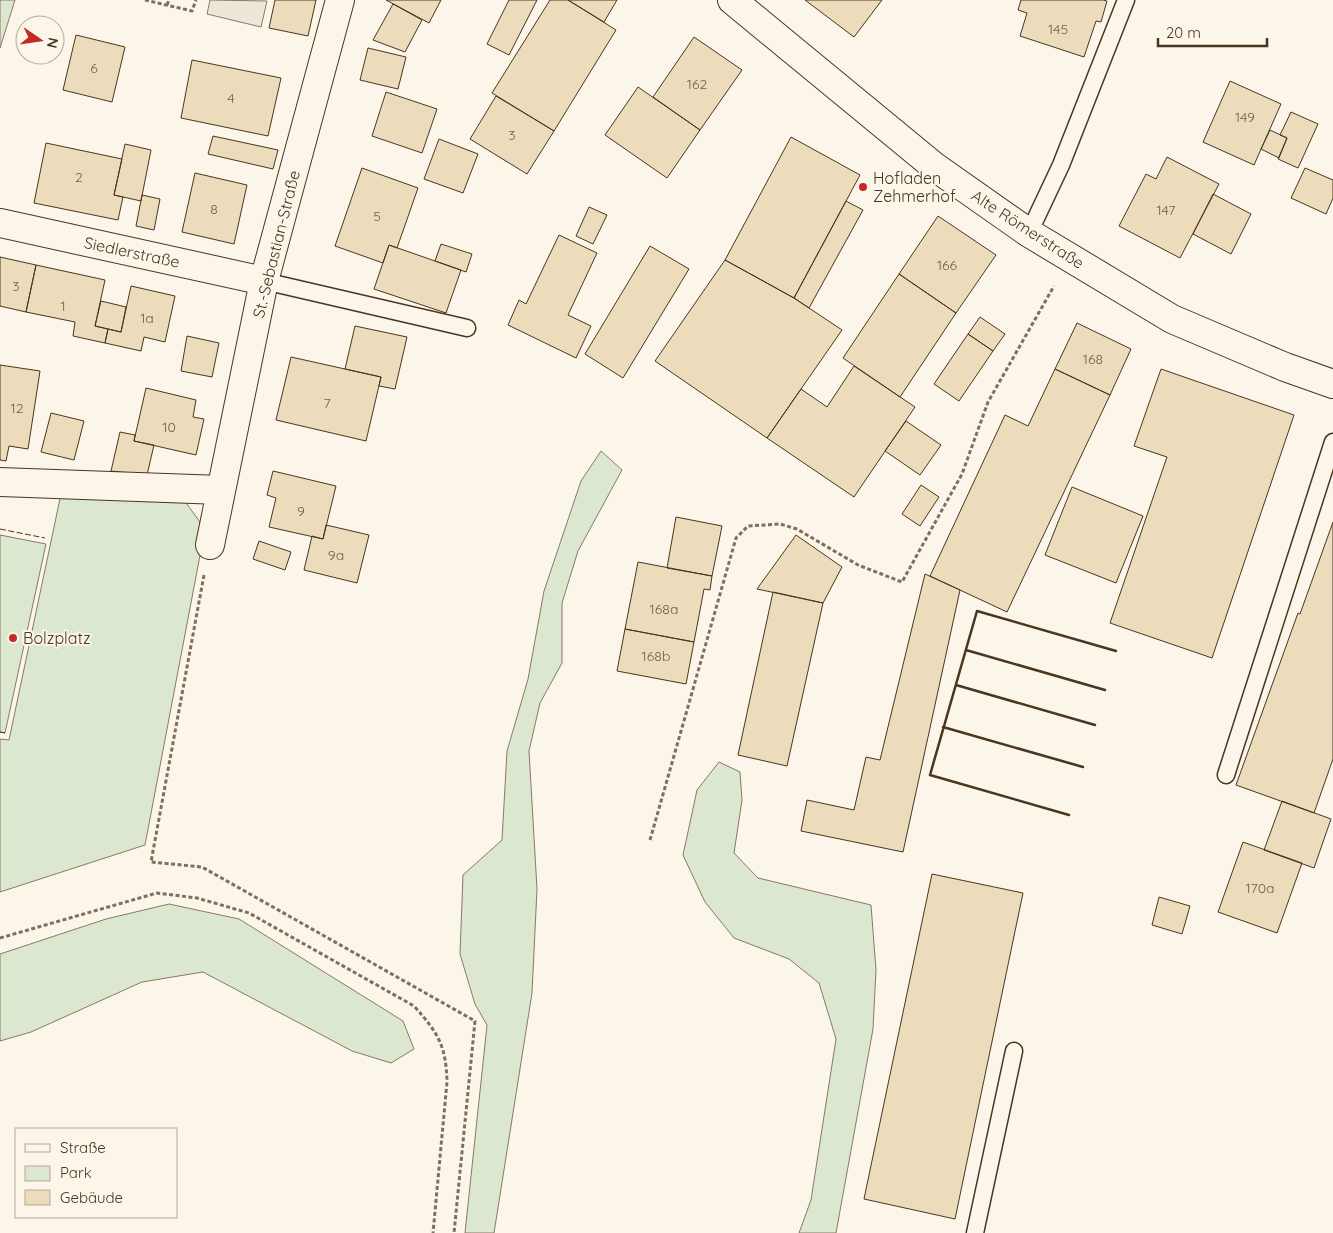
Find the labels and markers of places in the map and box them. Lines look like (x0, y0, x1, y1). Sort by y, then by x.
place label: Hofladen Zehmerhof (873, 168, 956, 206)
marker: Hofladen Zehmerhof (857, 181, 869, 193)
place label: Bolzplatz (23, 628, 91, 648)
marker: Bolzplatz (7, 632, 19, 644)

